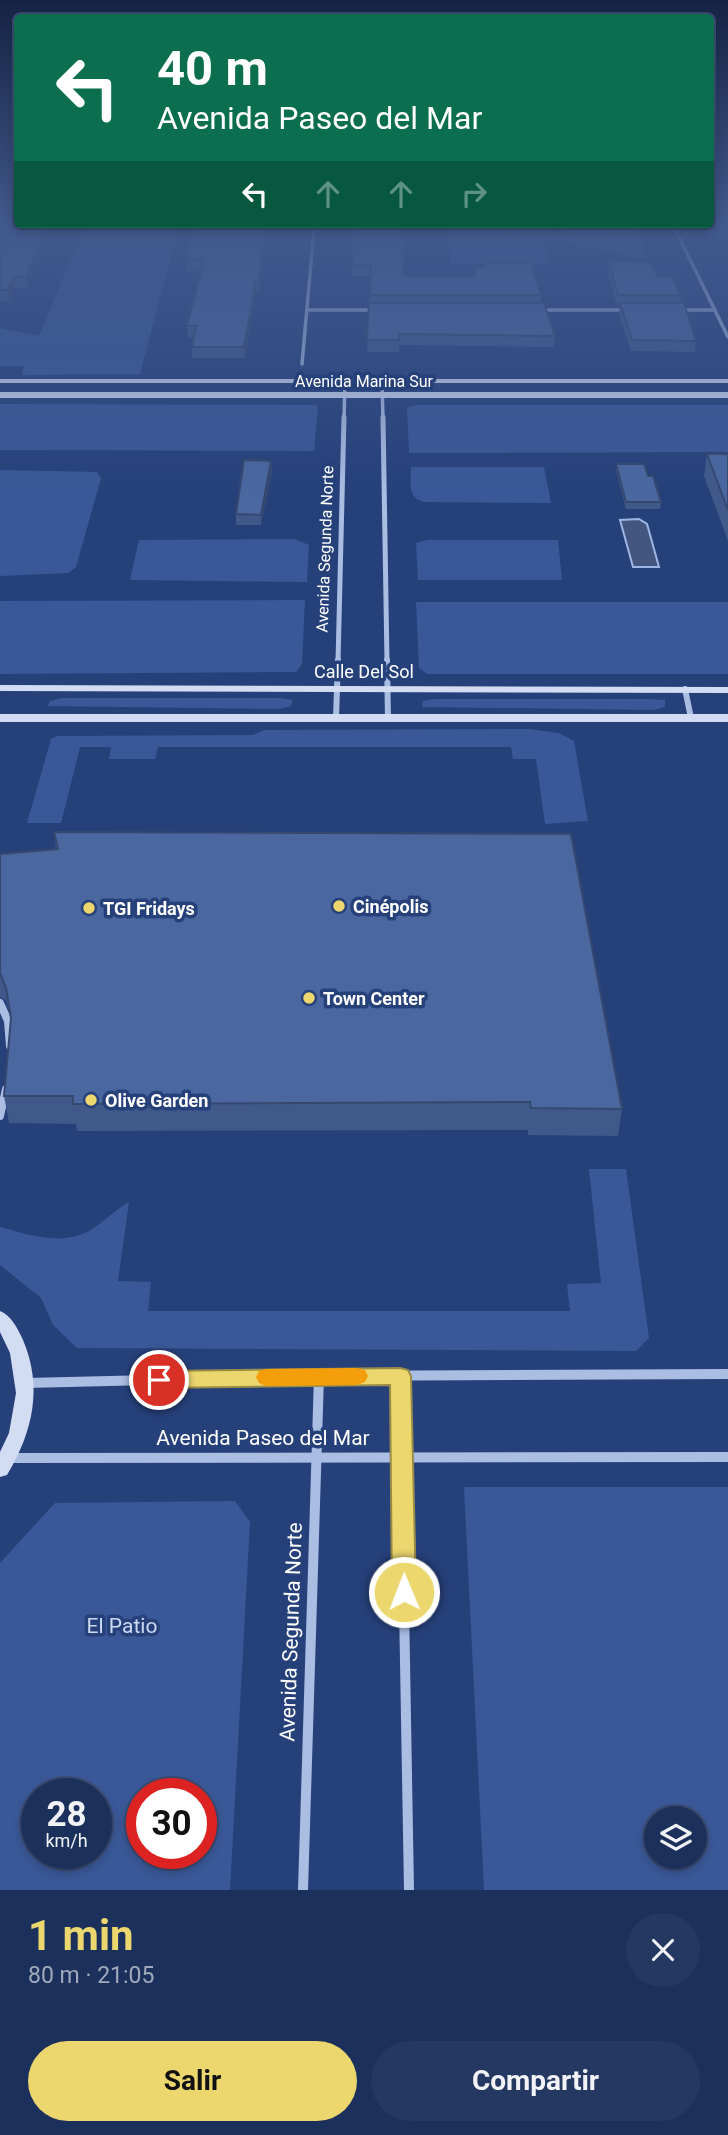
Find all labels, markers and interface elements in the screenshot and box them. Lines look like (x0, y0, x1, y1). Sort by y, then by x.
text: 40 m (157, 40, 268, 97)
icon: left (42, 42, 133, 133)
text: Avenida Paseo del Mar (157, 99, 482, 137)
icon: left (236, 175, 274, 213)
icon: ahead (309, 175, 347, 213)
icon: ahead (382, 175, 420, 213)
icon: right (455, 175, 493, 213)
street label: Avenida Marina Sur (295, 372, 433, 391)
street label: Avenida Segunda Norte (313, 465, 337, 633)
street label: Calle Del Sol (314, 661, 414, 682)
place label: Cinépolis (353, 896, 428, 917)
place label: TGI Fridays (103, 898, 195, 919)
marker: Cinépolis (331, 898, 347, 914)
marker: TGI Fridays (81, 900, 97, 916)
place label: Town Center (323, 988, 425, 1009)
marker: Town Center (301, 990, 317, 1006)
place label: Olive Garden (105, 1090, 208, 1111)
marker: Olive Garden (83, 1092, 99, 1108)
pin (129, 1350, 189, 1410)
icon: arrive (140, 1361, 178, 1399)
street label: Avenida Paseo del Mar (156, 1426, 370, 1450)
street label: Avenida Segunda Norte (275, 1522, 307, 1742)
position arrow (367, 1555, 441, 1629)
park label: El Patio (87, 1614, 157, 1638)
speed limit sign: 30 (126, 1778, 217, 1869)
text: 28 (46, 1794, 87, 1835)
map controls (644, 1806, 707, 1869)
button: layers (644, 1806, 707, 1869)
text: km/h (45, 1830, 88, 1851)
text: 1 min (28, 1911, 134, 1960)
button: close (626, 1913, 700, 1987)
text: 80 m · 21:05 (28, 1962, 154, 1989)
button: Salir (28, 2041, 357, 2121)
button: Compartir (371, 2041, 700, 2121)

